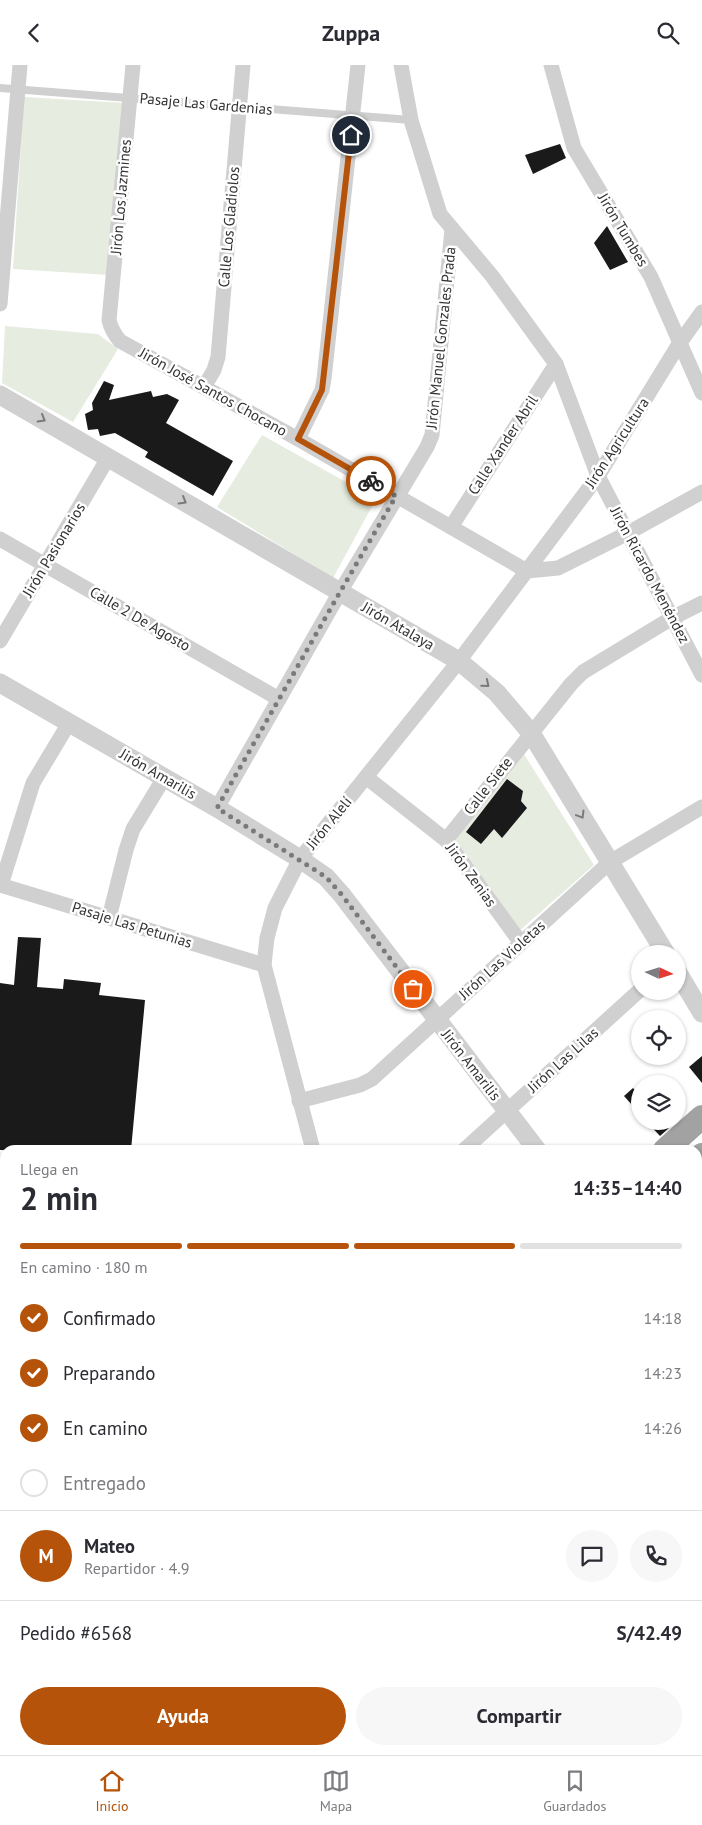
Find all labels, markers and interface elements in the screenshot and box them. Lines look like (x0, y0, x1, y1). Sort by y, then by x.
icon: back (20, 19, 48, 47)
text: Zuppa (322, 19, 380, 47)
icon: search (654, 19, 682, 47)
street label: Pasaje Las Gardenias (139, 88, 273, 119)
pin (330, 114, 372, 156)
icon: home (337, 121, 365, 149)
street label: Jirón Los Jazmines (106, 138, 135, 256)
street label: Calle Los Gladiolos (214, 166, 243, 288)
street label: Jirón Tumbes (594, 189, 653, 270)
street label: Jirón Manuel Gonzales Prada (421, 246, 460, 431)
street label: Jirón José Santos Chocano (135, 342, 291, 440)
street label: Calle Xander Abril (463, 391, 542, 498)
street label: Jirón Agricultura (580, 394, 653, 492)
one-way arrow (37, 413, 46, 423)
courier (346, 456, 396, 506)
icon: bike (357, 467, 385, 495)
one-way arrow (177, 495, 186, 505)
street label: Jirón Pasionarios (17, 499, 89, 601)
street label: Jirón Ricardo Menéndez (606, 502, 694, 646)
street label: Calle 2 De Agosto (86, 582, 194, 655)
street label: Jirón Atalaya (358, 597, 438, 654)
one-way arrow (481, 679, 490, 688)
street label: Jirón Amarilis (116, 743, 200, 803)
street label: Calle Siete (459, 753, 516, 818)
street label: Jirón Alelí (301, 792, 356, 854)
one-way arrow (575, 810, 584, 819)
street label: Jirón Zenias (441, 838, 501, 910)
street label: Pasaje Las Petunias (70, 897, 194, 952)
street label: Jirón Las Violetas (454, 916, 549, 1004)
north arrow (631, 945, 686, 1000)
map controls (631, 945, 686, 1130)
pin (392, 968, 434, 1010)
icon: bag (399, 975, 427, 1003)
button: locate (631, 1010, 686, 1065)
street label: Jirón Las Lilas (523, 1023, 602, 1097)
street label: Jirón Amarilis (437, 1024, 505, 1104)
button: layers (631, 1075, 686, 1130)
text: Llega en (20, 1159, 79, 1179)
text: 14:35–14:40 (573, 1176, 682, 1200)
text: 2 min (20, 1177, 98, 1219)
text: En camino · 180 m (20, 1257, 148, 1277)
icon: check (20, 1304, 48, 1332)
text: Confirmado (63, 1306, 156, 1330)
text: 14:18 (644, 1308, 682, 1328)
icon: check (20, 1359, 48, 1387)
text: Preparando (63, 1361, 155, 1385)
text: 14:23 (644, 1363, 682, 1383)
icon: check (20, 1414, 48, 1442)
text: En camino (63, 1416, 148, 1440)
text: 14:26 (644, 1418, 682, 1438)
text: Entregado (63, 1471, 146, 1495)
button: chat (566, 1530, 618, 1582)
button: phone (630, 1530, 682, 1582)
text: Mateo (84, 1534, 135, 1558)
text: M (38, 1544, 54, 1568)
text: Repartidor · 4.9 (84, 1558, 189, 1578)
text: Pedido #6568 (20, 1621, 132, 1645)
text: S/42.49 (616, 1621, 682, 1645)
button: Ayuda (20, 1687, 346, 1745)
button: Compartir (356, 1687, 682, 1745)
tab: Inicio (96, 1767, 129, 1815)
tab: Mapa (320, 1767, 352, 1815)
tab: Guardados (543, 1767, 606, 1815)

